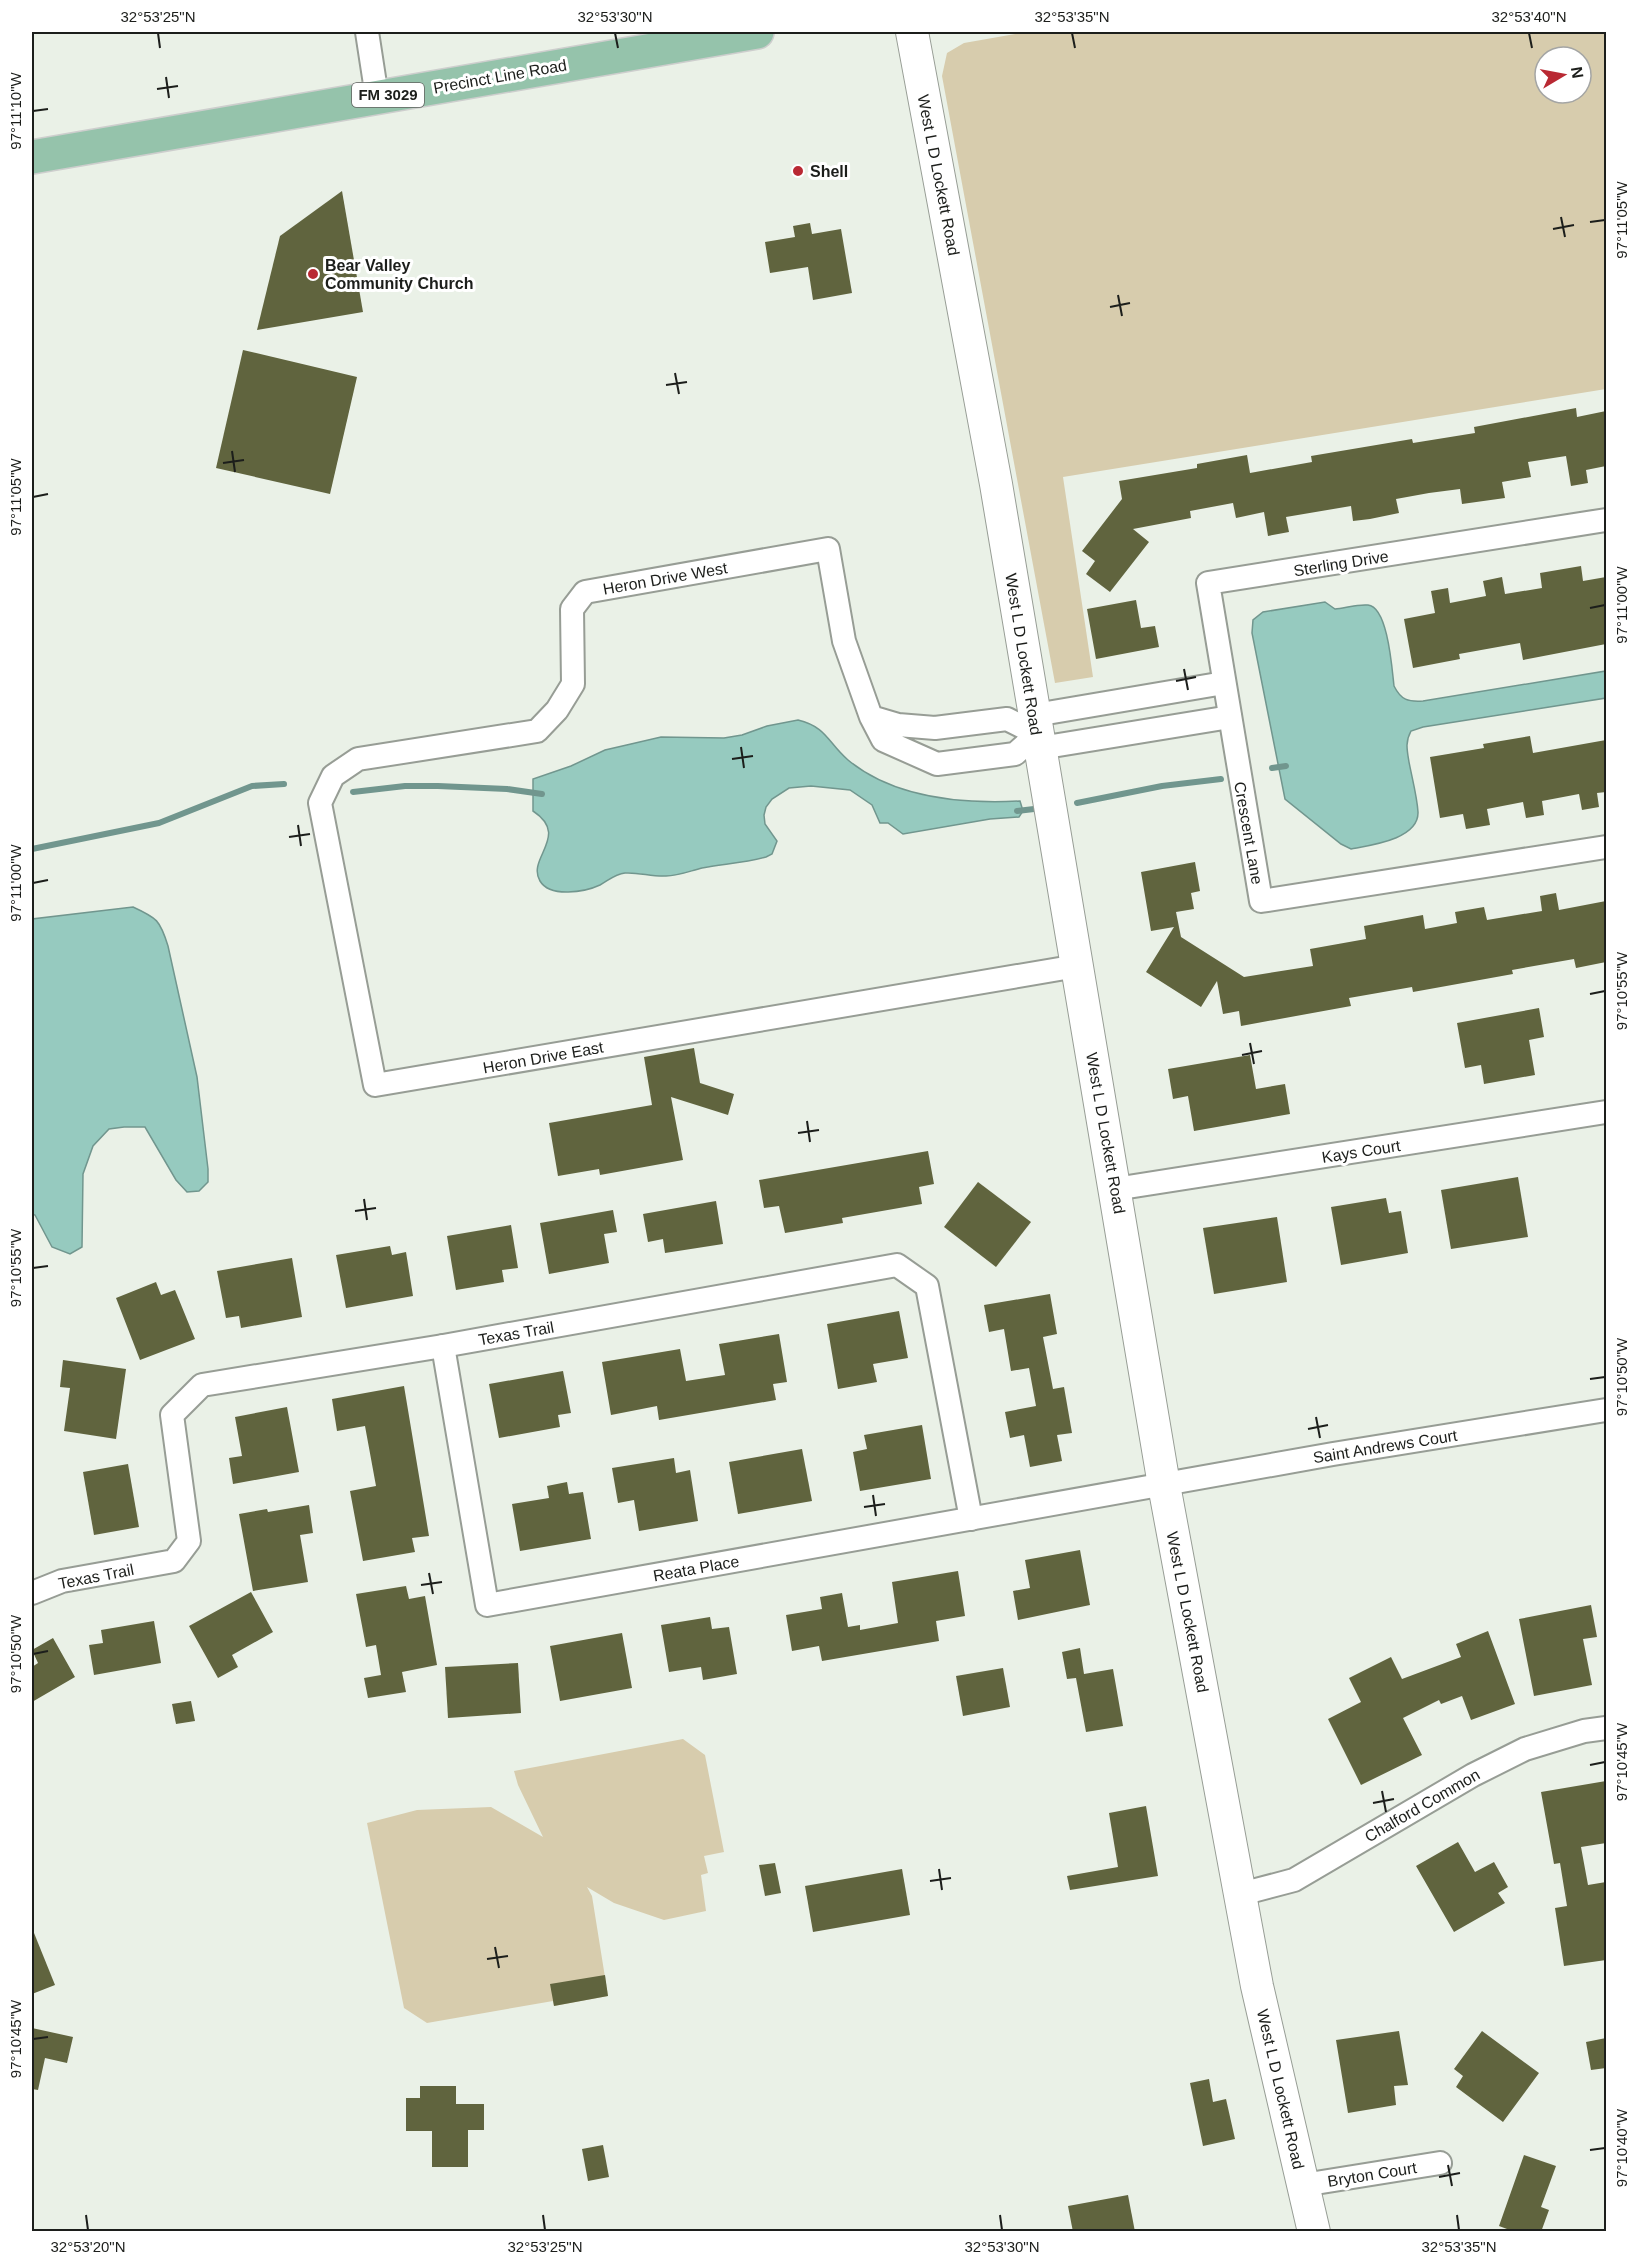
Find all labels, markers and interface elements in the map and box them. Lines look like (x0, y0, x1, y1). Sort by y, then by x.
text: 32°53'25"N (120, 8, 196, 25)
text: 32°53'30"N (577, 8, 653, 25)
text: 32°53'35"N (1034, 8, 1110, 25)
text: 32°53'40"N (1491, 8, 1567, 25)
north arrow (1533, 45, 1593, 105)
street label: Precinct Line Road (432, 56, 568, 97)
text: N (1568, 65, 1587, 80)
text: 97°11'10"W (7, 72, 24, 150)
road number: FM 3029 (352, 83, 424, 107)
street label: West L D Lockett Road (915, 93, 962, 257)
place label: Shell (810, 163, 848, 180)
marker: Shell (791, 164, 805, 178)
text: 97°11'05"W (1613, 181, 1630, 259)
place label: Bear Valley Community Church (325, 257, 473, 292)
marker: Bear Valley Community Church (306, 267, 320, 281)
text: 97°11'05"W (7, 458, 24, 536)
street label: Sterling Drive (1292, 548, 1390, 579)
street label: Heron Drive West (602, 559, 729, 598)
text: 97°11'00"W (1613, 566, 1630, 644)
street label: West L D Lockett Road (1002, 572, 1045, 736)
street label: Crescent Lane (1231, 780, 1266, 886)
text: 97°11'00"W (7, 844, 24, 922)
text: 97°10'55"W (1613, 951, 1630, 1030)
street label: Heron Drive East (482, 1038, 605, 1076)
street label: West L D Lockett Road (1083, 1051, 1128, 1215)
street label: Kays Court (1321, 1137, 1402, 1166)
text: 97°10'55"W (7, 1228, 24, 1307)
street label: Texas Trail (477, 1318, 555, 1349)
text: 97°10'50"W (1613, 1337, 1630, 1416)
street label: Saint Andrews Court (1312, 1427, 1459, 1466)
street label: West L D Lockett Road (1164, 1530, 1211, 1694)
street label: Reata Place (652, 1553, 741, 1584)
street label: Texas Trail (57, 1561, 135, 1592)
text: 97°10'50"W (7, 1614, 24, 1693)
text: 97°10'45"W (1613, 1722, 1630, 1801)
street label: Chalford Common (1362, 1766, 1483, 1845)
text: 97°10'45"W (7, 1999, 24, 2078)
street label: West L D Lockett Road (1254, 2007, 1307, 2171)
text: 97°10'40"W (1613, 2108, 1630, 2187)
street label: Bryton Court (1326, 2159, 1418, 2190)
text: 32°53'20"N (50, 2238, 126, 2255)
text: 32°53'25"N (507, 2238, 583, 2255)
text: 32°53'30"N (964, 2238, 1040, 2255)
text: 32°53'35"N (1421, 2238, 1497, 2255)

